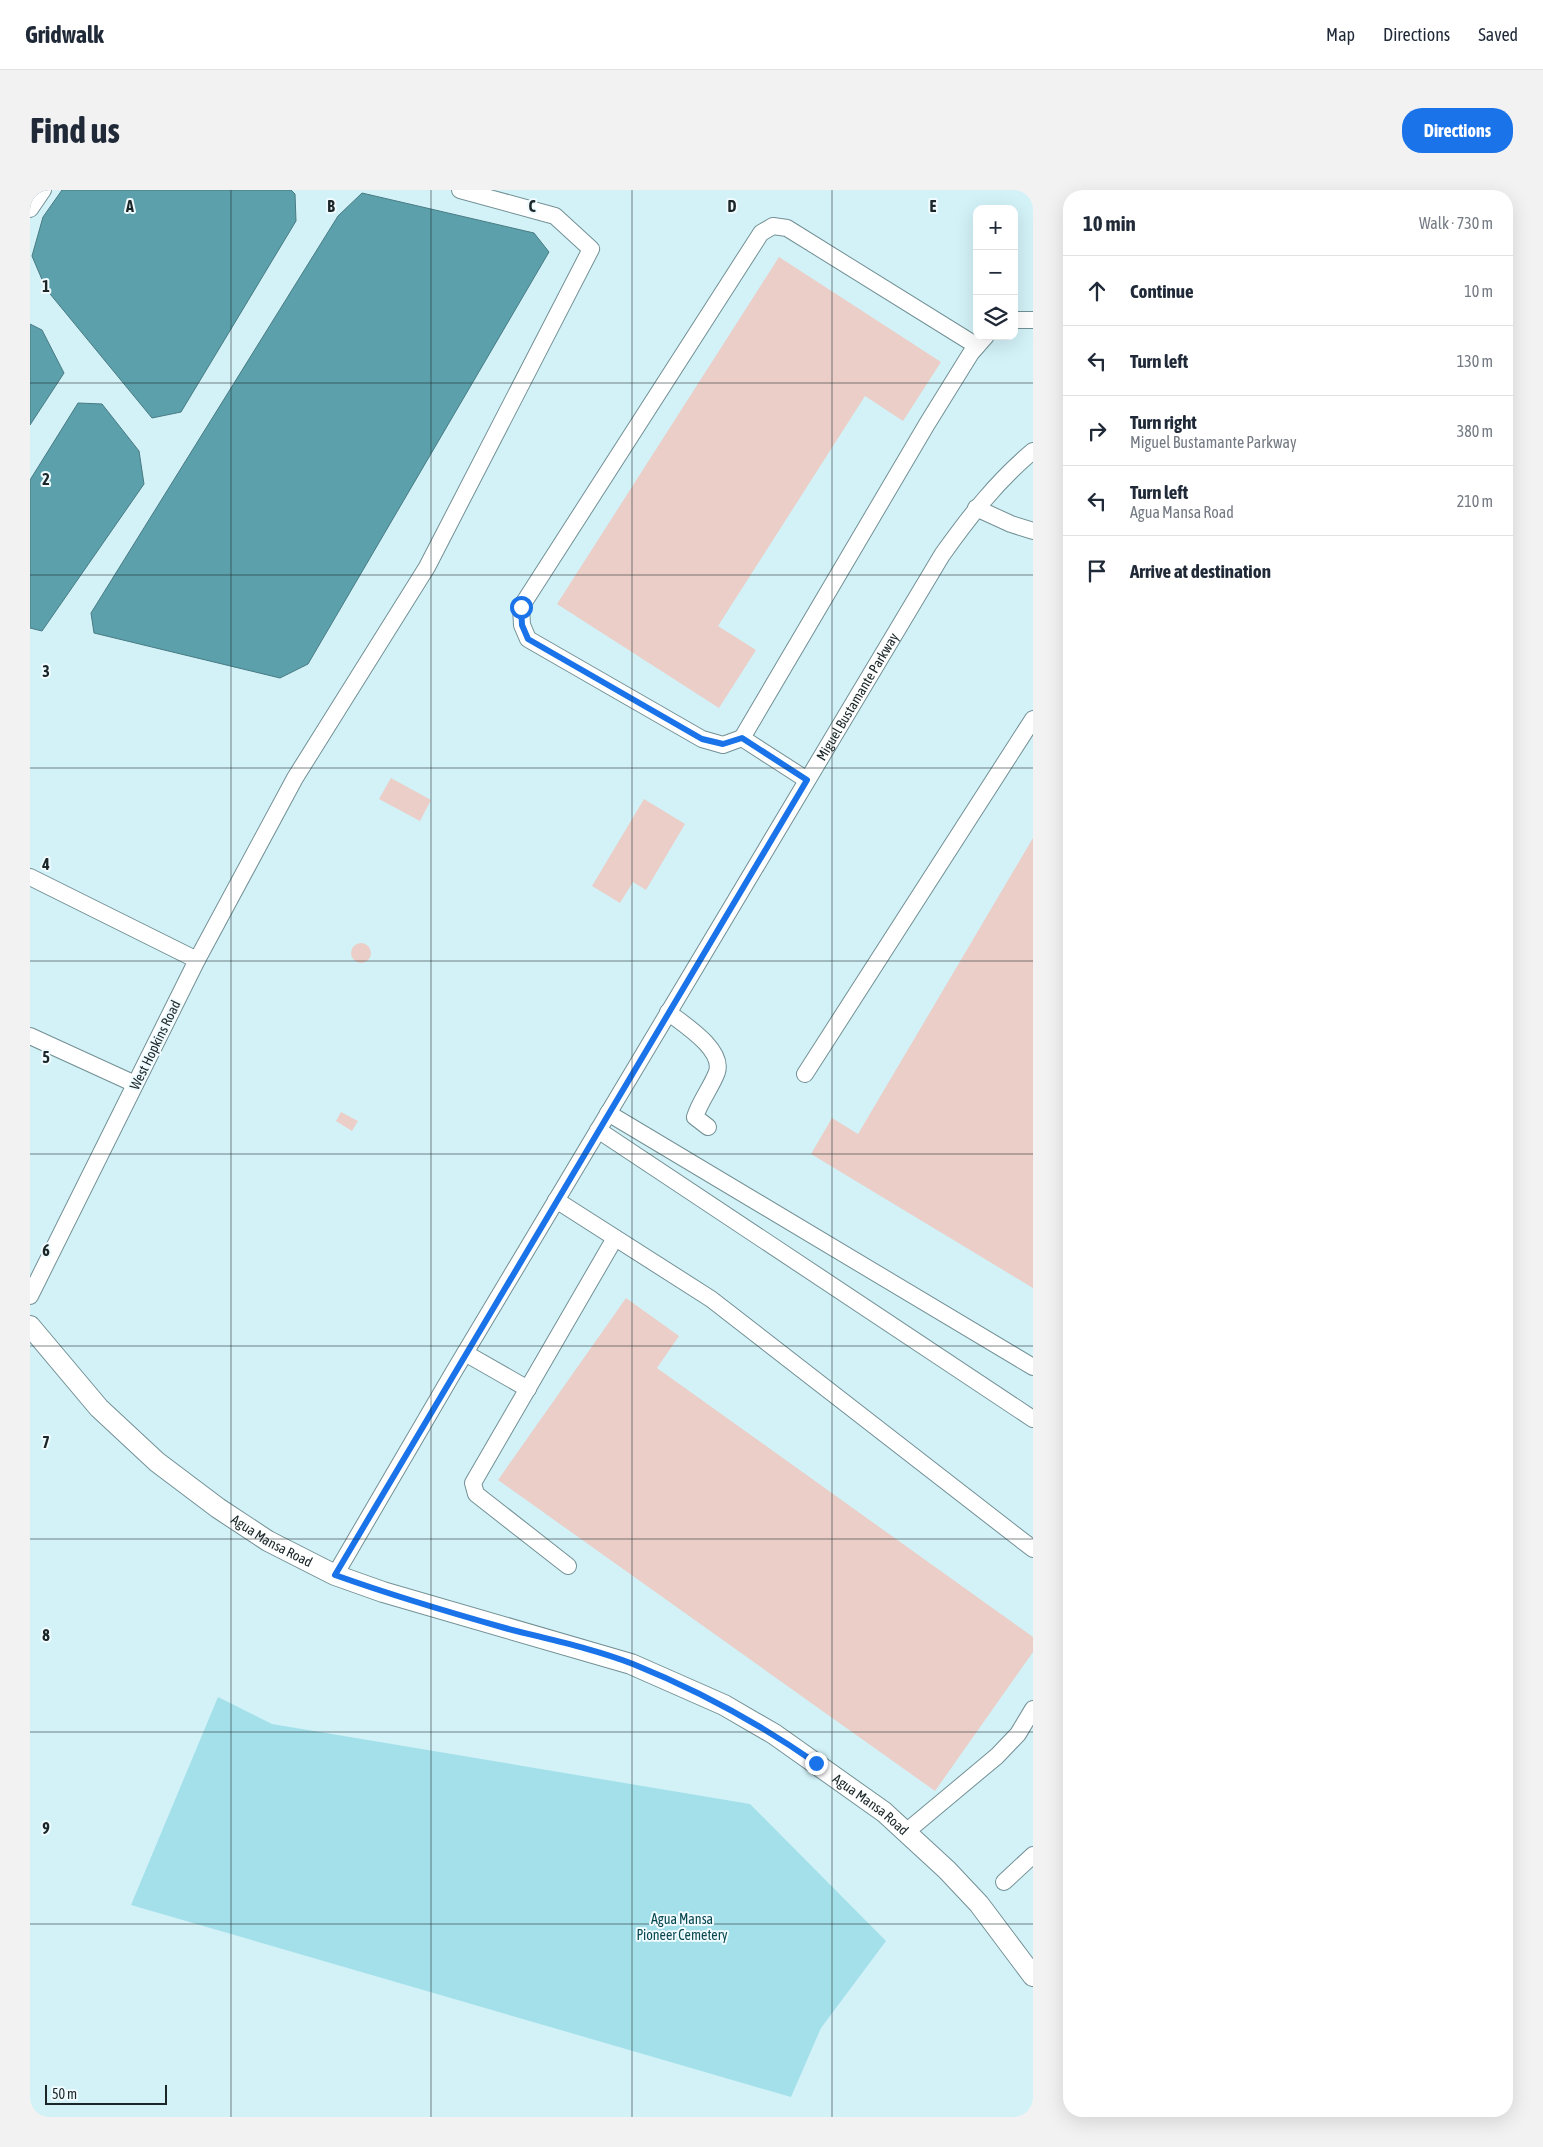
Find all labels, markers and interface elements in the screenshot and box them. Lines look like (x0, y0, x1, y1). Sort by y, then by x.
text: Gridwalk (25, 21, 104, 48)
text: Map (1326, 24, 1355, 45)
text: Directions (1383, 24, 1450, 45)
text: Saved (1478, 24, 1518, 45)
button: Directions (1402, 108, 1513, 153)
text: Find us (30, 110, 120, 150)
text: A (125, 197, 134, 215)
text: B (327, 197, 335, 215)
text: C (528, 197, 536, 215)
text: D (728, 197, 737, 215)
text: E (930, 197, 937, 215)
map controls (973, 205, 1018, 340)
button: + (973, 205, 1018, 250)
text: 10 min (1083, 211, 1136, 235)
text: Walk · 730 m (1419, 214, 1493, 232)
button: − (973, 250, 1018, 295)
text: 1 (42, 277, 50, 295)
icon: ahead (1083, 277, 1111, 305)
text: Continue (1130, 280, 1194, 302)
text: 10 m (1464, 282, 1493, 300)
button: layers (973, 295, 1018, 340)
icon: left (1083, 347, 1111, 375)
text: Turn left (1130, 350, 1188, 372)
text: 130 m (1457, 352, 1493, 370)
text: Turn right (1130, 411, 1197, 433)
icon: right (1083, 417, 1111, 445)
text: 380 m (1457, 422, 1493, 440)
text: Miguel Bustamante Parkway (1130, 433, 1296, 451)
text: 2 (42, 470, 50, 488)
text: Turn left (1130, 481, 1188, 503)
icon: left (1083, 487, 1111, 515)
text: 210 m (1457, 492, 1493, 510)
text: Agua Mansa Road (1130, 503, 1234, 521)
icon: arrive (1083, 557, 1111, 585)
text: Arrive at destination (1130, 560, 1271, 582)
route start (510, 596, 533, 619)
street label: Miguel Bustamante Parkway (813, 630, 902, 763)
text: 3 (42, 662, 50, 680)
text: 4 (41, 855, 50, 873)
street label: West Hopkins Road (126, 998, 184, 1092)
text: 5 (42, 1048, 50, 1066)
text: 6 (42, 1241, 50, 1259)
text: 7 (42, 1433, 50, 1451)
street label: Agua Mansa Road (228, 1511, 315, 1570)
text: 8 (42, 1626, 50, 1644)
route end (805, 1752, 828, 1775)
street label: Agua Mansa Road (830, 1770, 912, 1838)
text: 9 (42, 1819, 50, 1837)
park label: Agua Mansa Pioneer Cemetery (636, 1911, 728, 1943)
scale bar (45, 2082, 168, 2105)
text: 50 m (52, 2086, 77, 2102)

